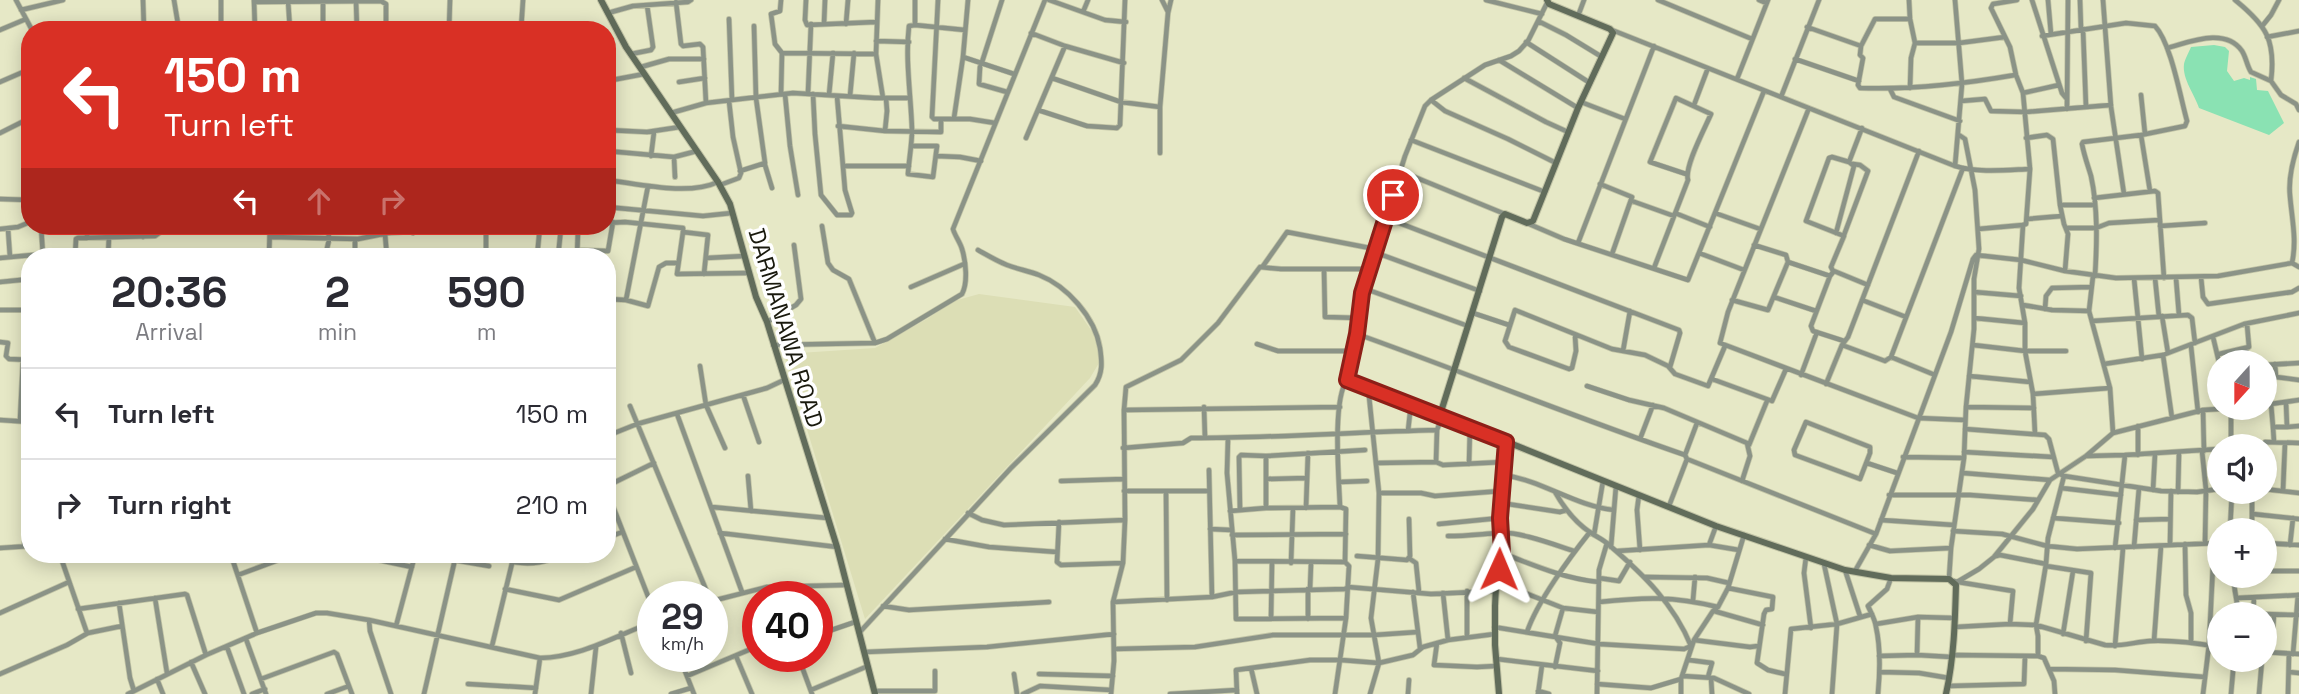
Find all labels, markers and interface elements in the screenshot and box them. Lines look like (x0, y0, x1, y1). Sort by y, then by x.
text: 150 m (164, 44, 302, 106)
icon: left (49, 49, 140, 140)
text: Turn left (164, 105, 294, 145)
pin (1363, 165, 1423, 225)
icon: arrive (1374, 176, 1412, 214)
icon: left (227, 182, 265, 220)
icon: ahead (300, 182, 338, 220)
icon: right (373, 182, 411, 220)
street label: DARMANAWA ROAD (741, 225, 831, 431)
text: 20:36 (111, 266, 227, 319)
text: 2 (325, 266, 350, 319)
text: 590 (447, 266, 526, 319)
text: Arrival (135, 317, 204, 347)
text: min (318, 317, 357, 347)
text: m (477, 317, 496, 347)
north arrow (2207, 350, 2277, 420)
map controls (2207, 350, 2277, 672)
icon: left (49, 395, 87, 433)
text: Turn left (108, 397, 215, 431)
text: 150 m (516, 397, 588, 431)
button: sound (2207, 434, 2277, 504)
icon: right (49, 486, 87, 524)
text: Turn right (108, 488, 232, 522)
text: 210 m (516, 488, 588, 522)
button: + (2207, 518, 2277, 588)
position arrow (1462, 532, 1536, 606)
speed limit sign: 40 (742, 581, 833, 672)
text: 29 (661, 595, 704, 639)
button: − (2207, 602, 2277, 672)
text: km/h (661, 632, 704, 655)

